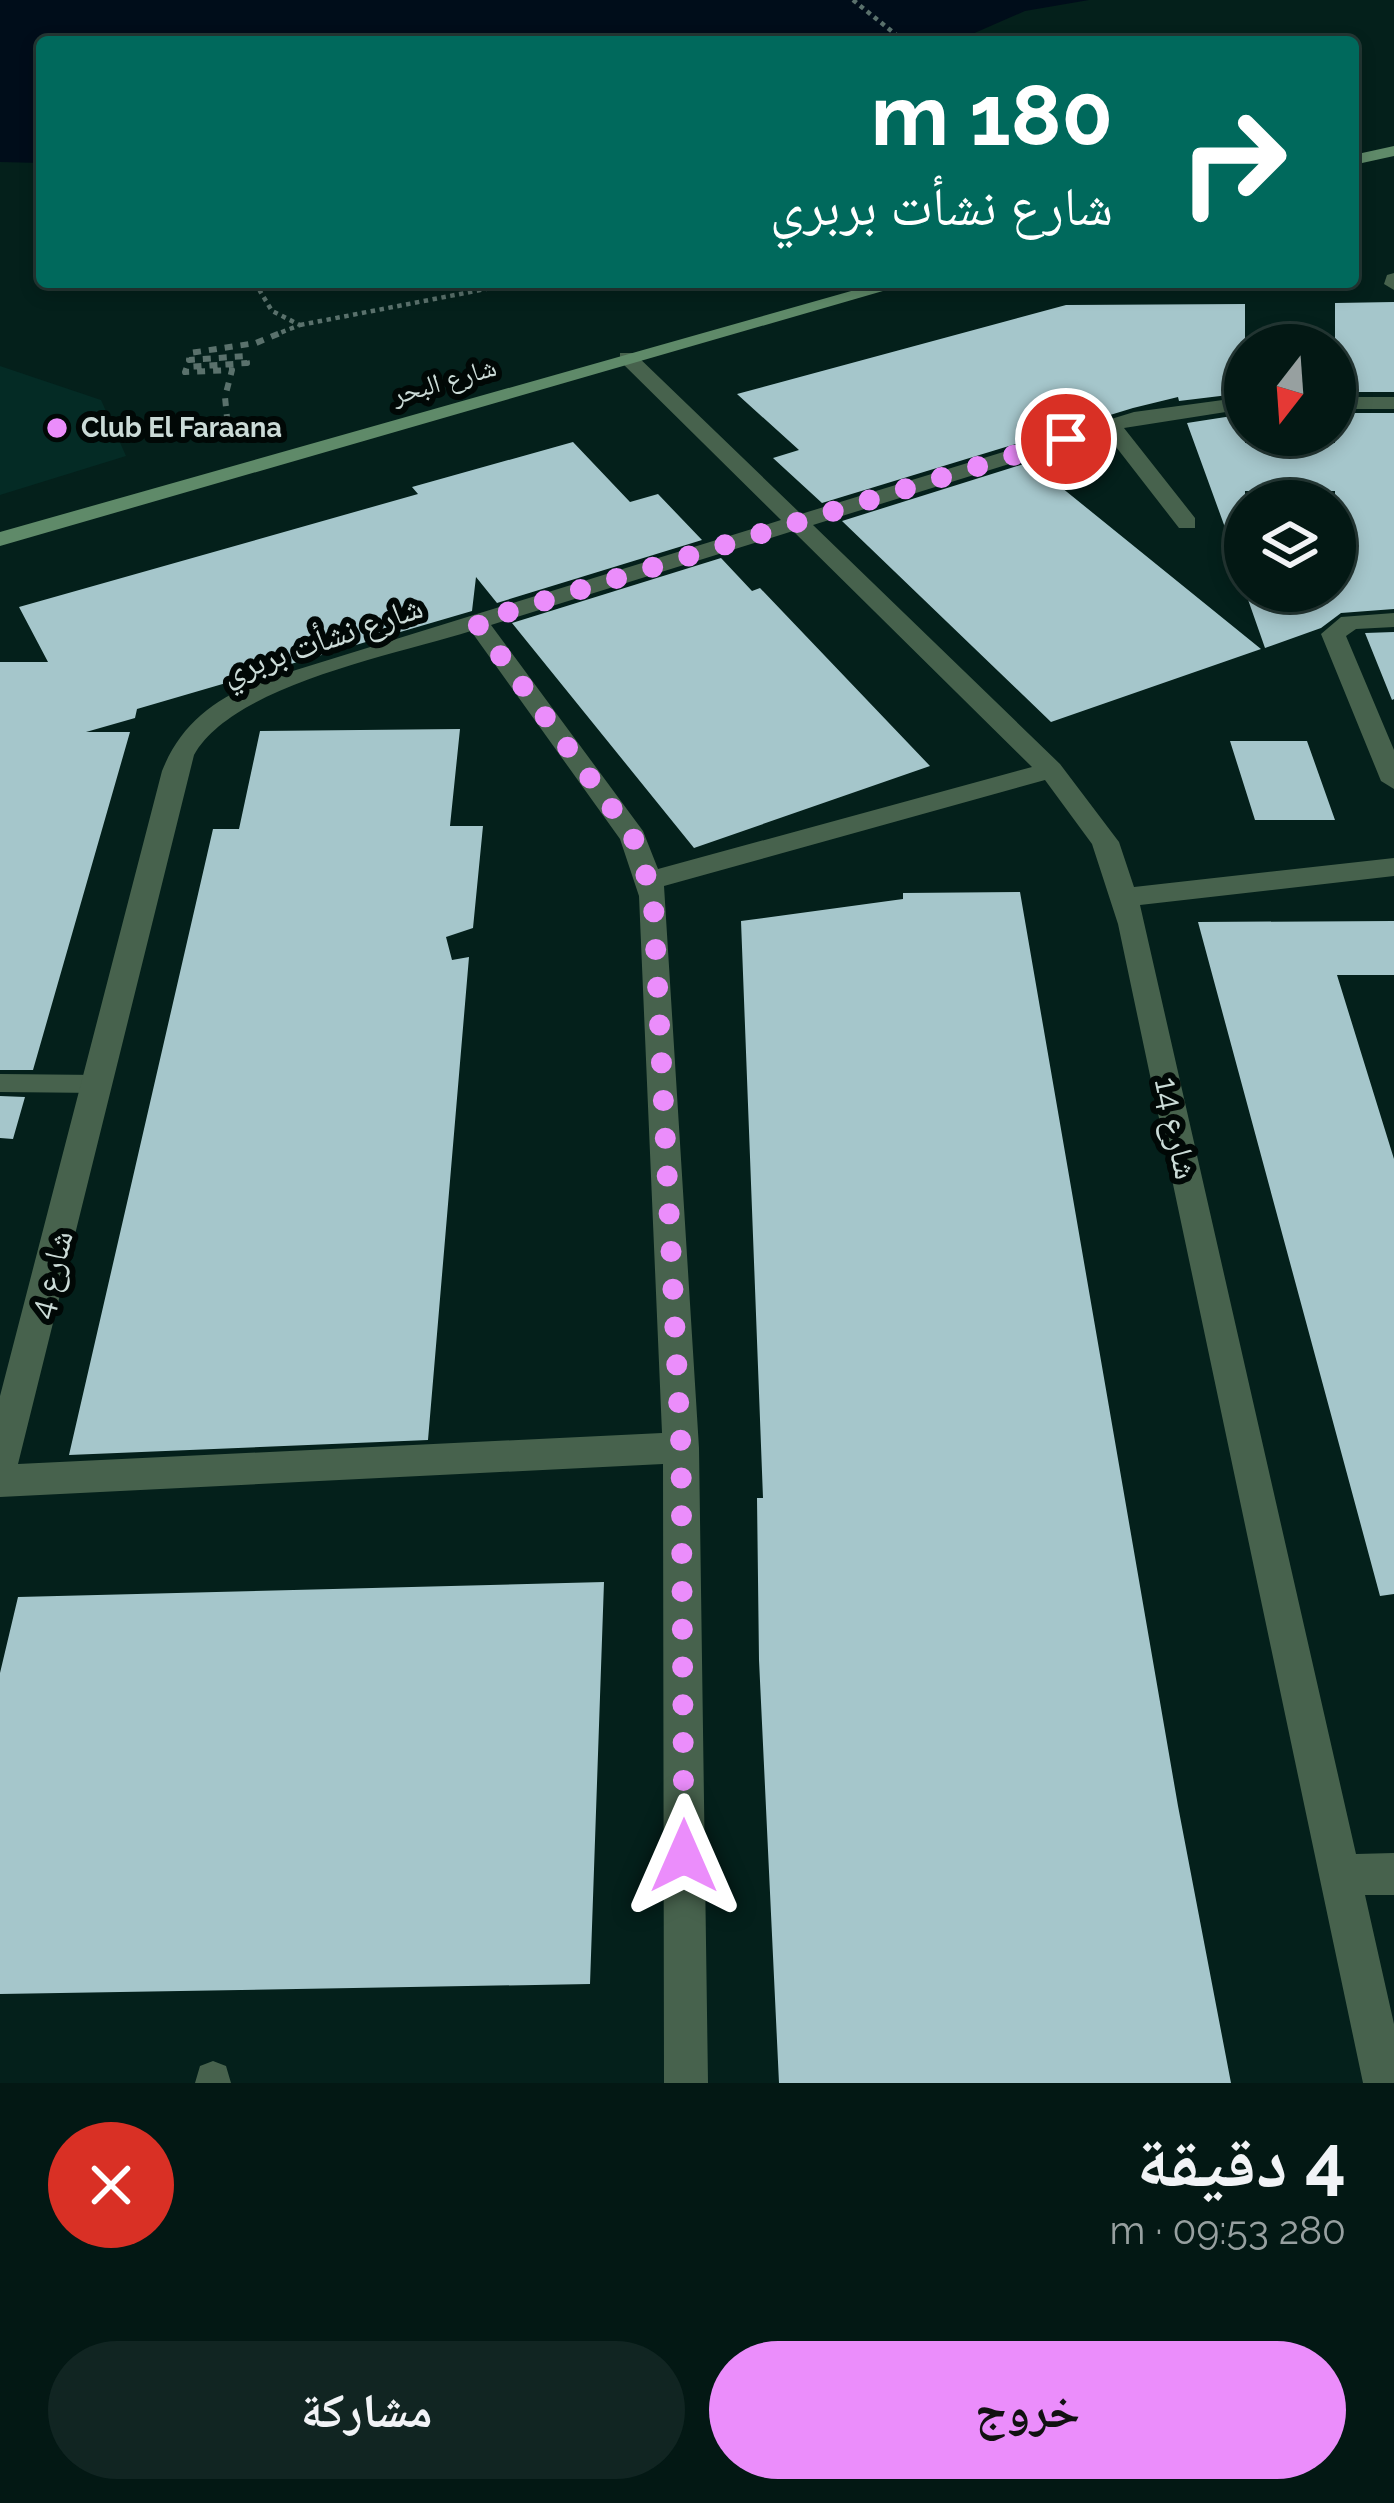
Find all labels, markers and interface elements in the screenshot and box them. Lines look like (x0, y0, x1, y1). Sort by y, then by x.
text: 180 m (871, 66, 1113, 165)
icon: right (1155, 84, 1311, 240)
text: شارع نشأت بربري (770, 174, 1113, 238)
north arrow (1224, 324, 1356, 456)
map controls (1224, 324, 1356, 612)
street label: شارع البحر (387, 351, 500, 412)
pin (1015, 388, 1117, 490)
icon: arrive (1033, 406, 1099, 472)
place label: Club El Faraana (81, 412, 282, 443)
marker: Club El Faraana (44, 415, 70, 441)
button: layers (1224, 480, 1356, 612)
street label: شارع نشأت بربري (217, 587, 430, 698)
street label: شارع 14 (1146, 1074, 1206, 1183)
street label: شارع 4 (20, 1226, 82, 1323)
position arrow (621, 1793, 747, 1919)
text: 4 دقيقة (1136, 2119, 1346, 2204)
button: close (48, 2122, 174, 2248)
text: 280 m · 09:53 (1109, 2207, 1346, 2253)
button: مشاركة (48, 2341, 685, 2479)
button: خروج (709, 2341, 1346, 2479)

